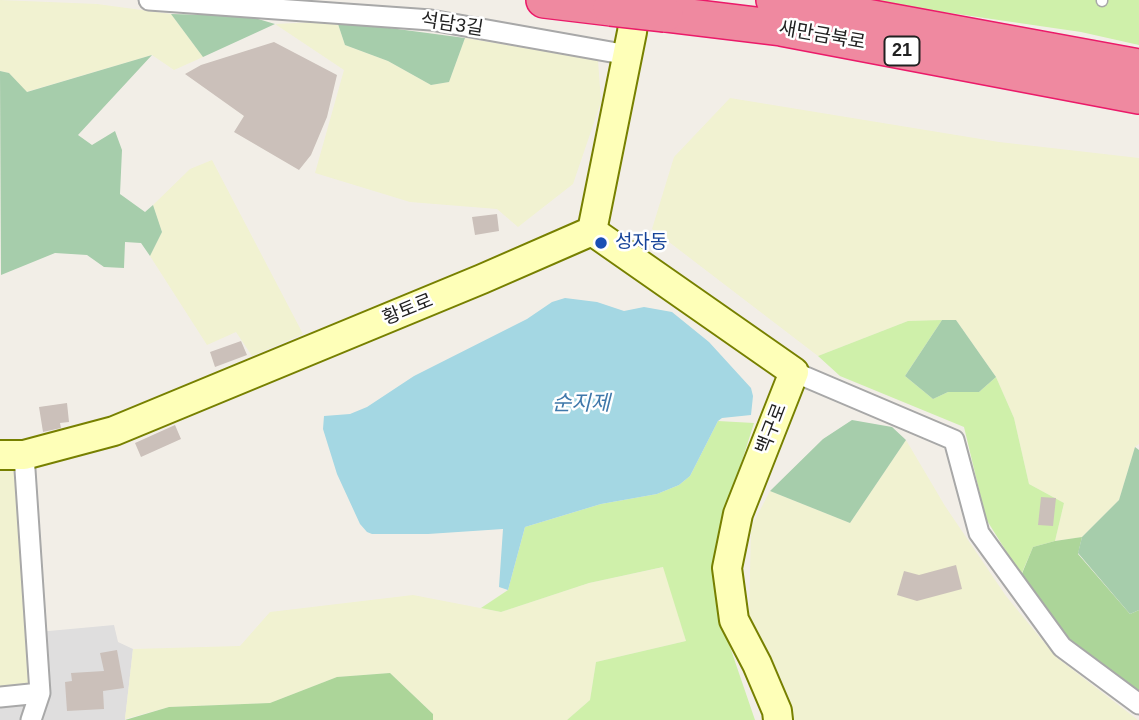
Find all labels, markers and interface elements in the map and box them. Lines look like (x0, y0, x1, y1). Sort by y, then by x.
street label: 석담3길 (419, 9, 485, 41)
street label: 새만금북로 (777, 17, 867, 55)
road number: 21 (884, 36, 920, 66)
place label: 성자동 (615, 232, 667, 254)
marker: 성자동 (593, 235, 609, 251)
street label: 황토로 (379, 290, 437, 330)
water label: 순지제 (552, 391, 610, 417)
street label: 백구로 (752, 400, 792, 458)

